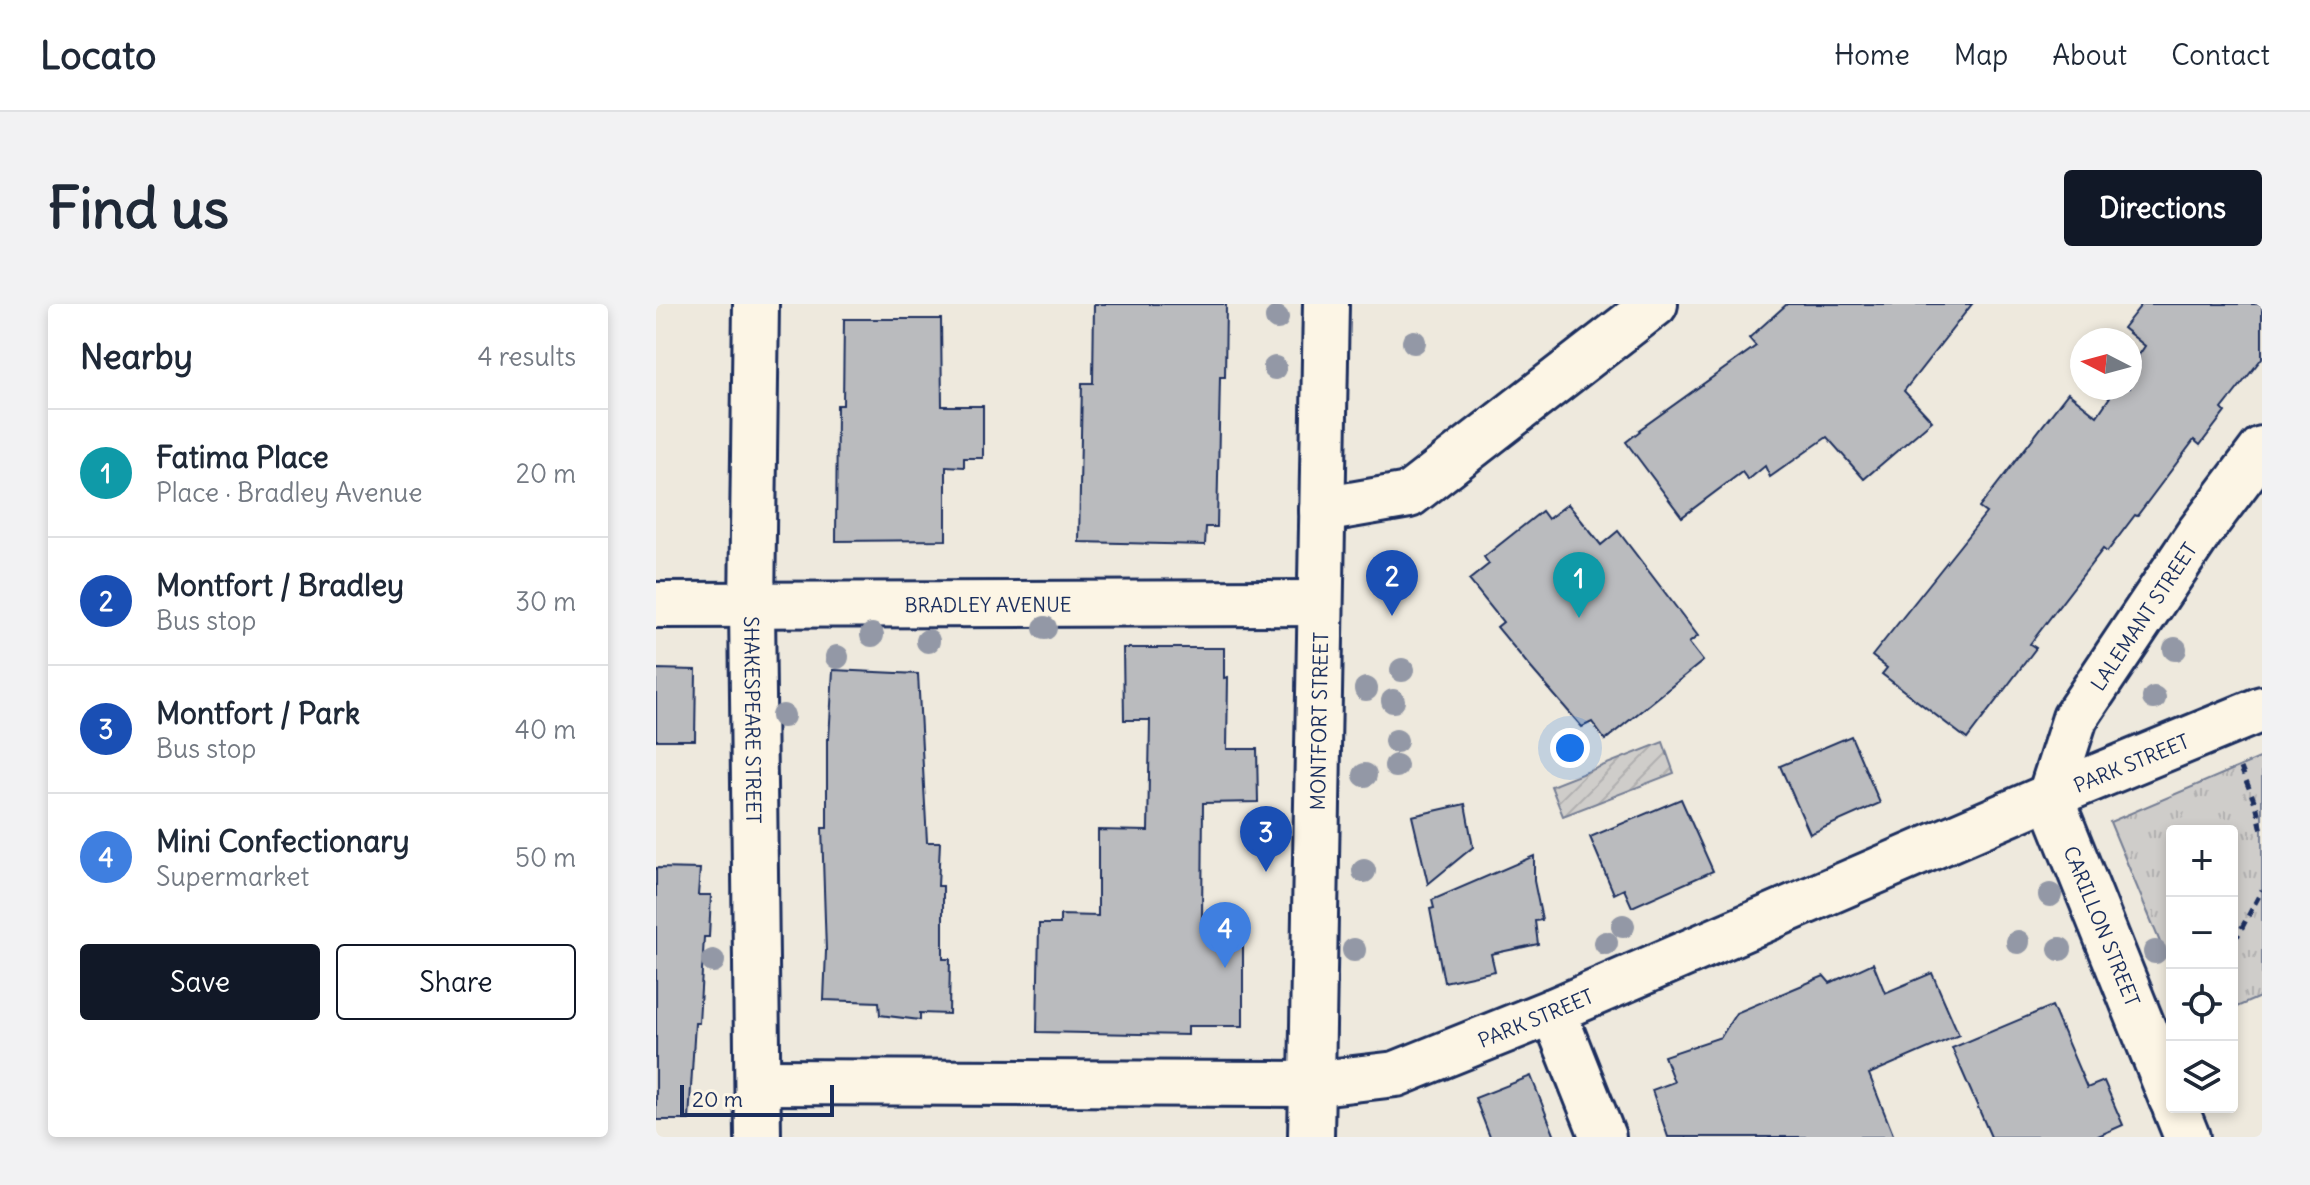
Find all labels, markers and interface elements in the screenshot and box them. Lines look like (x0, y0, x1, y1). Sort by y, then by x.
text: Locato (40, 32, 156, 79)
text: Home (1834, 37, 1910, 73)
text: Map (1954, 37, 2008, 73)
text: About (2052, 37, 2127, 73)
text: Contact (2171, 37, 2270, 73)
button: Directions (2064, 170, 2262, 246)
text: Find us (48, 173, 229, 243)
north arrow (2070, 328, 2142, 400)
text: Nearby (80, 335, 193, 378)
text: 4 results (478, 340, 576, 373)
text: Fatima Place (156, 438, 329, 476)
text: 1 (101, 457, 111, 490)
text: 20 m (516, 457, 576, 490)
text: Place · Bradley Avenue (156, 476, 422, 509)
street label: LALEMANT STREET (2085, 538, 2202, 695)
pin: 2 (1366, 550, 1418, 616)
pin: 1 (1553, 552, 1605, 618)
text: Montfort / Bradley (156, 566, 404, 604)
text: 2 (99, 585, 113, 618)
text: 30 m (515, 585, 576, 618)
street label: BRADLEY AVENUE (904, 591, 1072, 617)
text: Bus stop (156, 604, 256, 637)
street label: SHAKESPEARE STREET (740, 616, 767, 824)
street label: MONTFORT STREET (1304, 632, 1333, 810)
text: Montfort / Park (156, 694, 360, 732)
text: 3 (99, 713, 113, 746)
text: 40 m (515, 713, 576, 746)
your location (1550, 728, 1590, 768)
street label: PARK STREET (2070, 728, 2193, 797)
text: Bus stop (156, 732, 256, 765)
pin: 3 (1240, 806, 1292, 872)
text: Mini Confectionary (156, 822, 410, 860)
map controls (2166, 825, 2238, 1113)
button: + (2166, 825, 2238, 897)
text: 4 (98, 841, 114, 874)
text: 50 m (515, 841, 576, 874)
street label: CARILLON STREET (2058, 842, 2146, 1010)
text: Supermarket (156, 860, 309, 893)
button: − (2166, 897, 2238, 969)
pin: 4 (1199, 902, 1251, 968)
button: Save (80, 944, 320, 1020)
button: Share (336, 944, 576, 1020)
button: locate (2166, 969, 2238, 1041)
street label: PARK STREET (1474, 983, 1597, 1052)
button: layers (2166, 1041, 2238, 1113)
scale bar (680, 1081, 834, 1117)
text: 20 m (692, 1085, 743, 1113)

